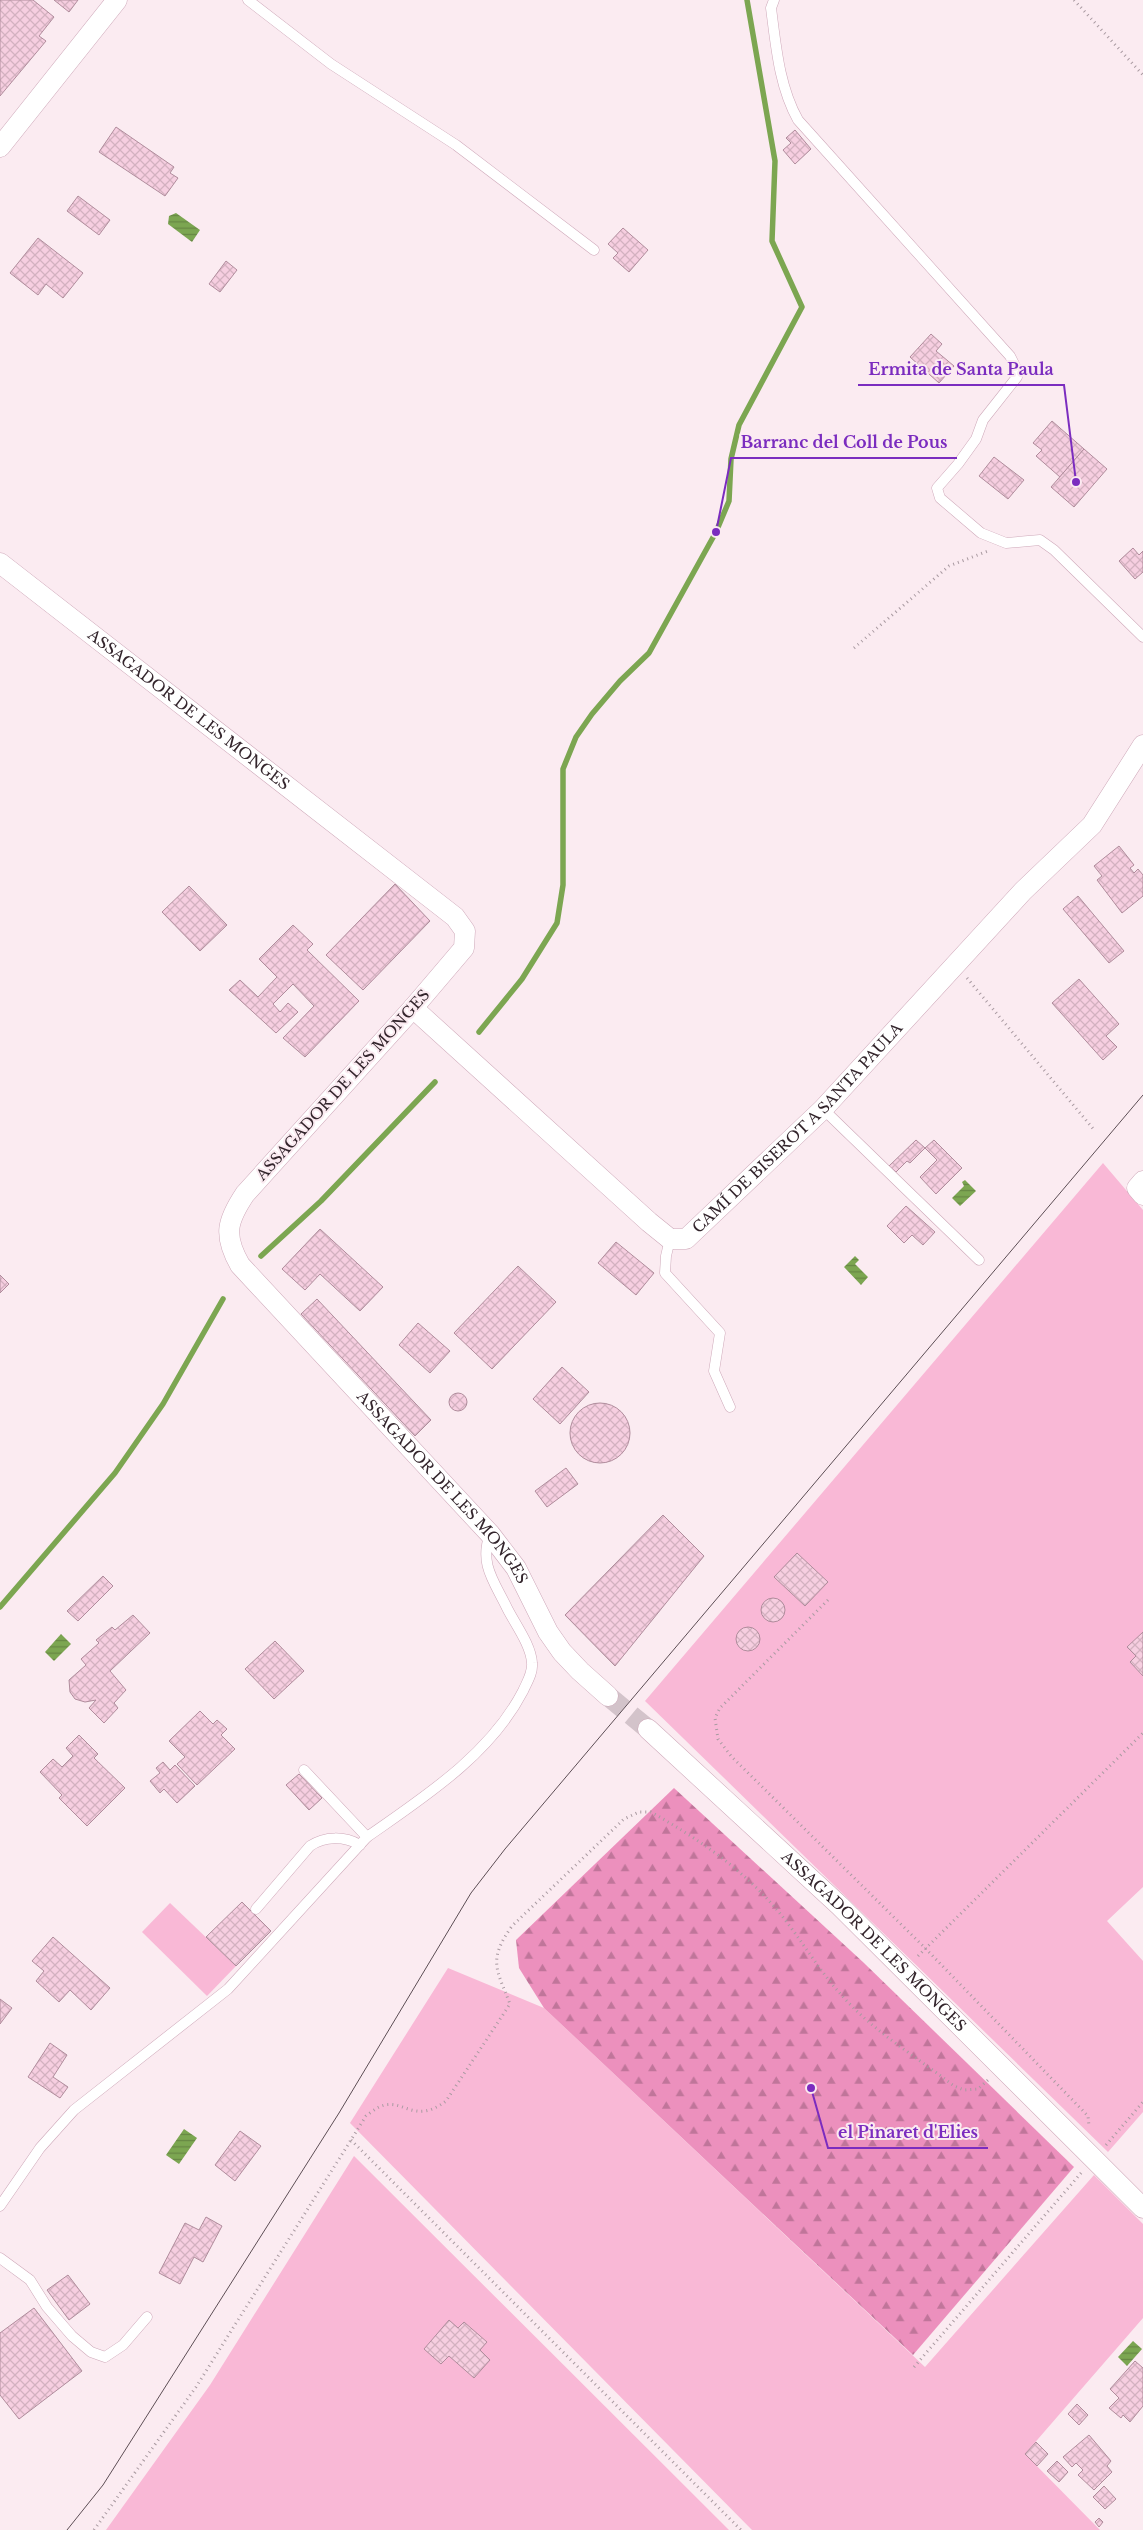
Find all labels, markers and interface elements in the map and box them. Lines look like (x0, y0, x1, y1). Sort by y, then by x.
callout: Ermita de Santa Paula (858, 354, 1064, 385)
text: Ermita de Santa Paula (868, 359, 1054, 379)
callout: Barranc del Coll de Pous (731, 427, 957, 458)
text: Barranc del Coll de Pous (741, 432, 947, 452)
street label: ASSAGADOR DE LES MONGES (83, 624, 294, 794)
street label: ASSAGADOR DE LES MONGES (251, 985, 433, 1185)
street label: CAMÍ DE BISEROT A SANTA PAULA (688, 1018, 907, 1237)
street label: ASSAGADOR DE LES MONGES (352, 1386, 532, 1587)
street label: ASSAGADOR DE LES MONGES (777, 1846, 970, 2035)
callout: el Pinaret d'Elies (828, 2117, 988, 2148)
text: el Pinaret d'Elies (838, 2122, 978, 2142)

